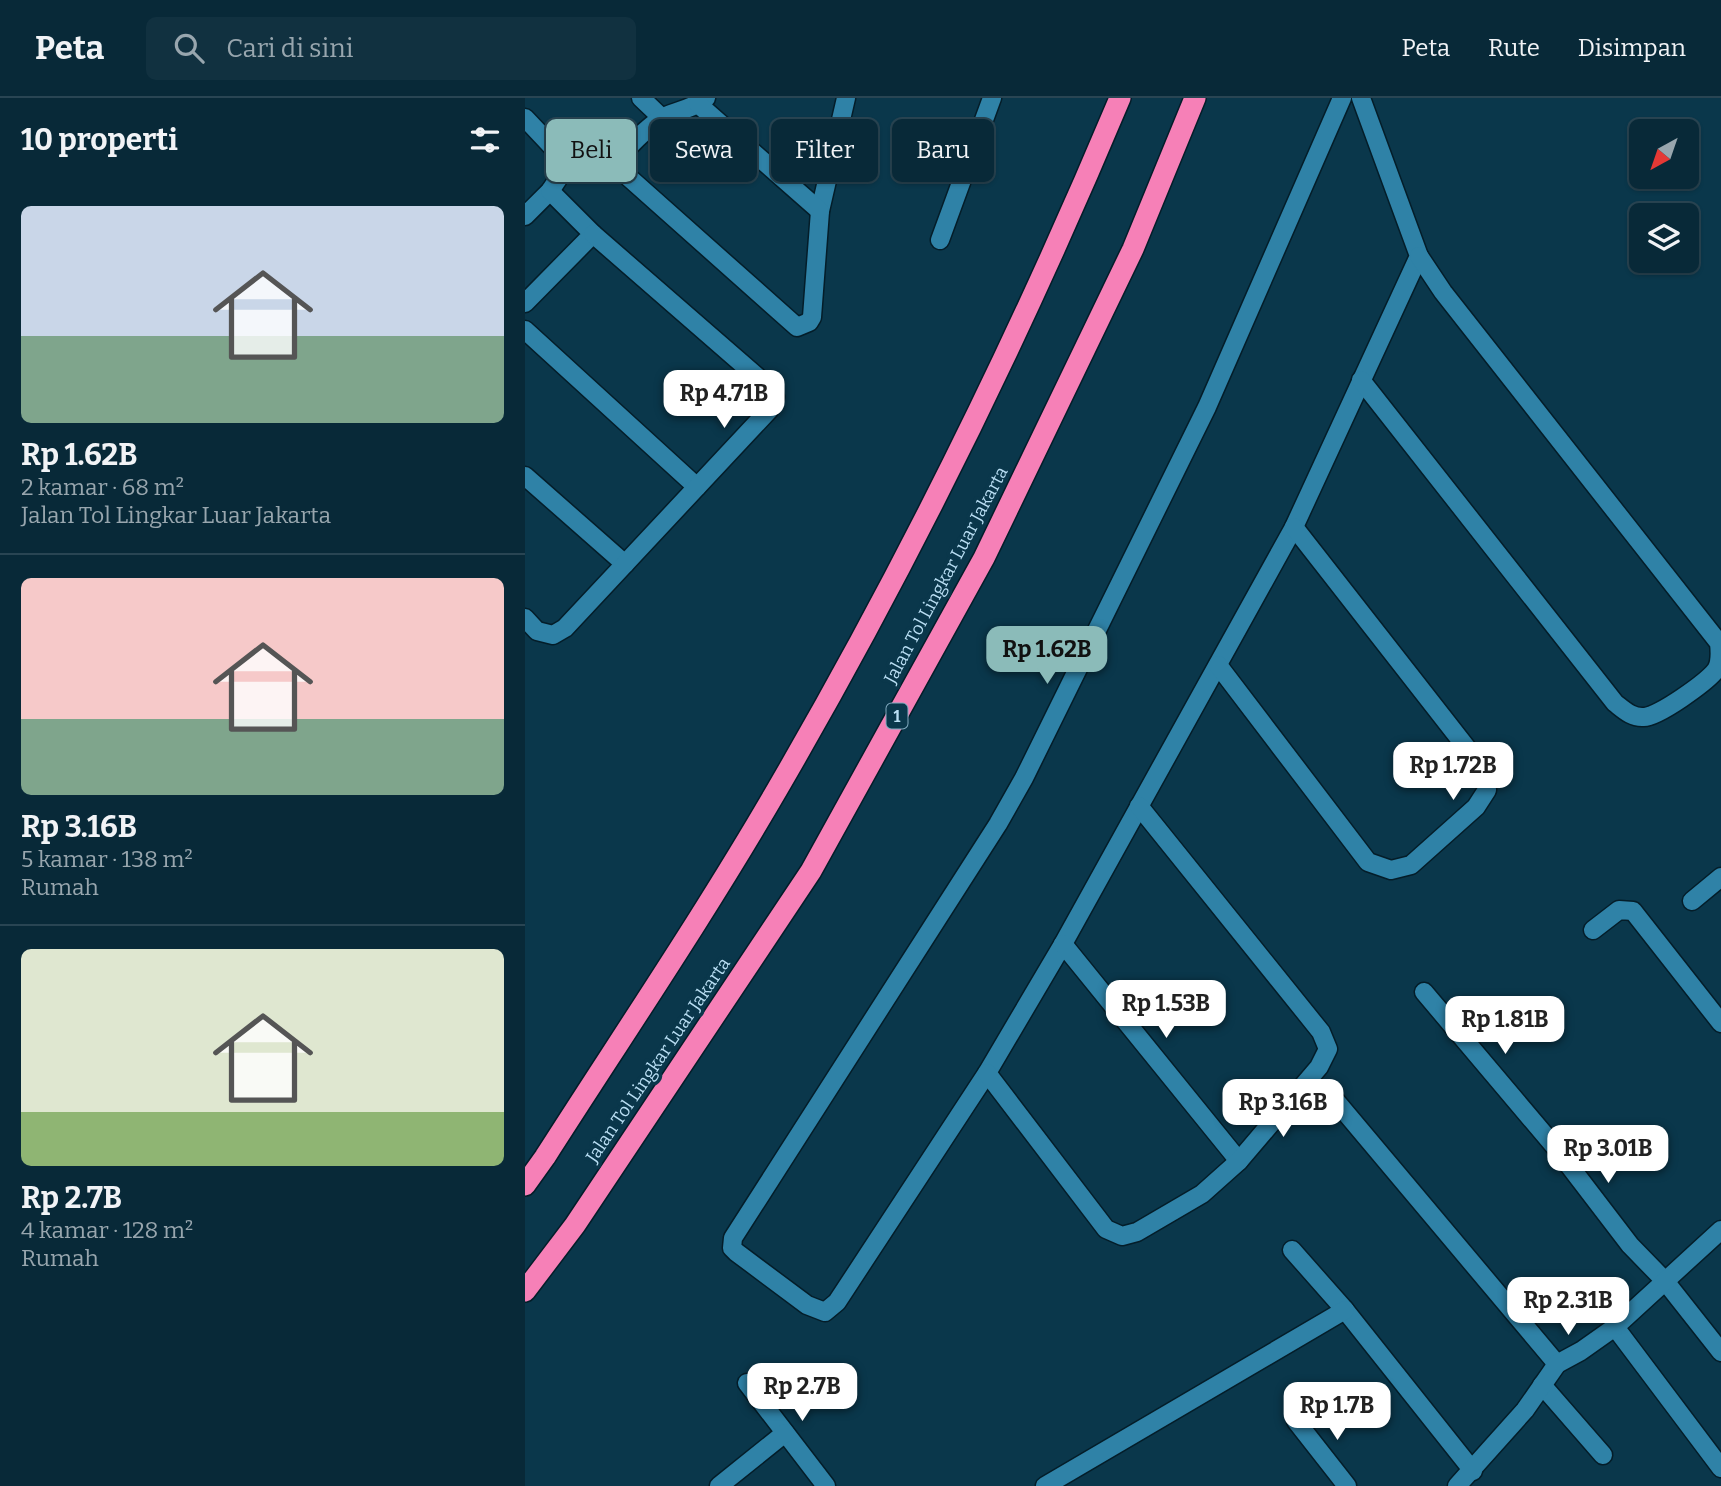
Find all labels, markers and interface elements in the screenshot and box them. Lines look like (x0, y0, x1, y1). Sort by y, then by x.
search box (146, 17, 636, 80)
text: Peta (35, 28, 104, 68)
icon: search (170, 29, 208, 67)
text: Cari di sini (226, 33, 354, 64)
text: Peta (1401, 34, 1450, 62)
text: Rute (1488, 34, 1540, 62)
text: Disimpan (1578, 34, 1686, 62)
chip: Beli (546, 119, 636, 182)
chip: Sewa (650, 119, 757, 182)
chip: Filter (771, 119, 878, 182)
chip: Baru (892, 119, 994, 182)
north arrow (1629, 119, 1699, 189)
map controls (1629, 119, 1699, 273)
icon: filters (466, 121, 504, 159)
text: 10 properti (21, 122, 178, 158)
button: layers (1629, 203, 1699, 273)
icon: home (200, 252, 326, 378)
pin: Rp 4.71B (652, 370, 796, 430)
text: Rp 4.71B (680, 379, 768, 407)
text: Rp 1.62B (21, 437, 138, 473)
street label: Jalan Tol Lingkar Luar Jakarta (879, 463, 1013, 688)
text: 2 kamar · 68 m² (21, 473, 184, 501)
text: Jalan Tol Lingkar Luar Jakarta (21, 501, 331, 529)
icon: home (200, 624, 326, 750)
pin: Rp 1.62B (975, 626, 1119, 686)
text: Rp 1.62B (1002, 635, 1092, 663)
road number: 1 (887, 704, 907, 729)
pin: Rp 1.72B (1381, 742, 1525, 802)
text: Rp 1.72B (1409, 751, 1497, 779)
text: Rp 3.16B (21, 809, 137, 845)
text: 5 kamar · 138 m² (21, 845, 193, 873)
text: Rumah (21, 873, 99, 901)
street label: Jalan Tol Lingkar Luar Jakarta (580, 953, 735, 1168)
pin: Rp 1.53B (1094, 981, 1238, 1040)
text: Rp 1.53B (1122, 989, 1210, 1017)
icon: home (200, 995, 326, 1121)
pin: Rp 1.81B (1433, 996, 1577, 1056)
text: Rp 1.81B (1461, 1005, 1549, 1033)
pin: Rp 3.16B (1211, 1080, 1355, 1139)
text: Rp 3.16B (1238, 1088, 1328, 1116)
pin: Rp 3.01B (1536, 1126, 1680, 1185)
text: Rp 3.01B (1563, 1134, 1653, 1162)
text: Rp 2.7B (21, 1180, 122, 1216)
text: 4 kamar · 128 m² (21, 1216, 193, 1244)
text: Rumah (21, 1244, 99, 1272)
pin: Rp 2.31B (1496, 1278, 1640, 1337)
text: Rp 2.31B (1523, 1286, 1613, 1314)
pin: Rp 2.7B (737, 1364, 867, 1423)
text: Rp 2.7B (763, 1372, 841, 1400)
pin: Rp 1.7B (1272, 1382, 1402, 1442)
text: Rp 1.7B (1300, 1391, 1374, 1419)

